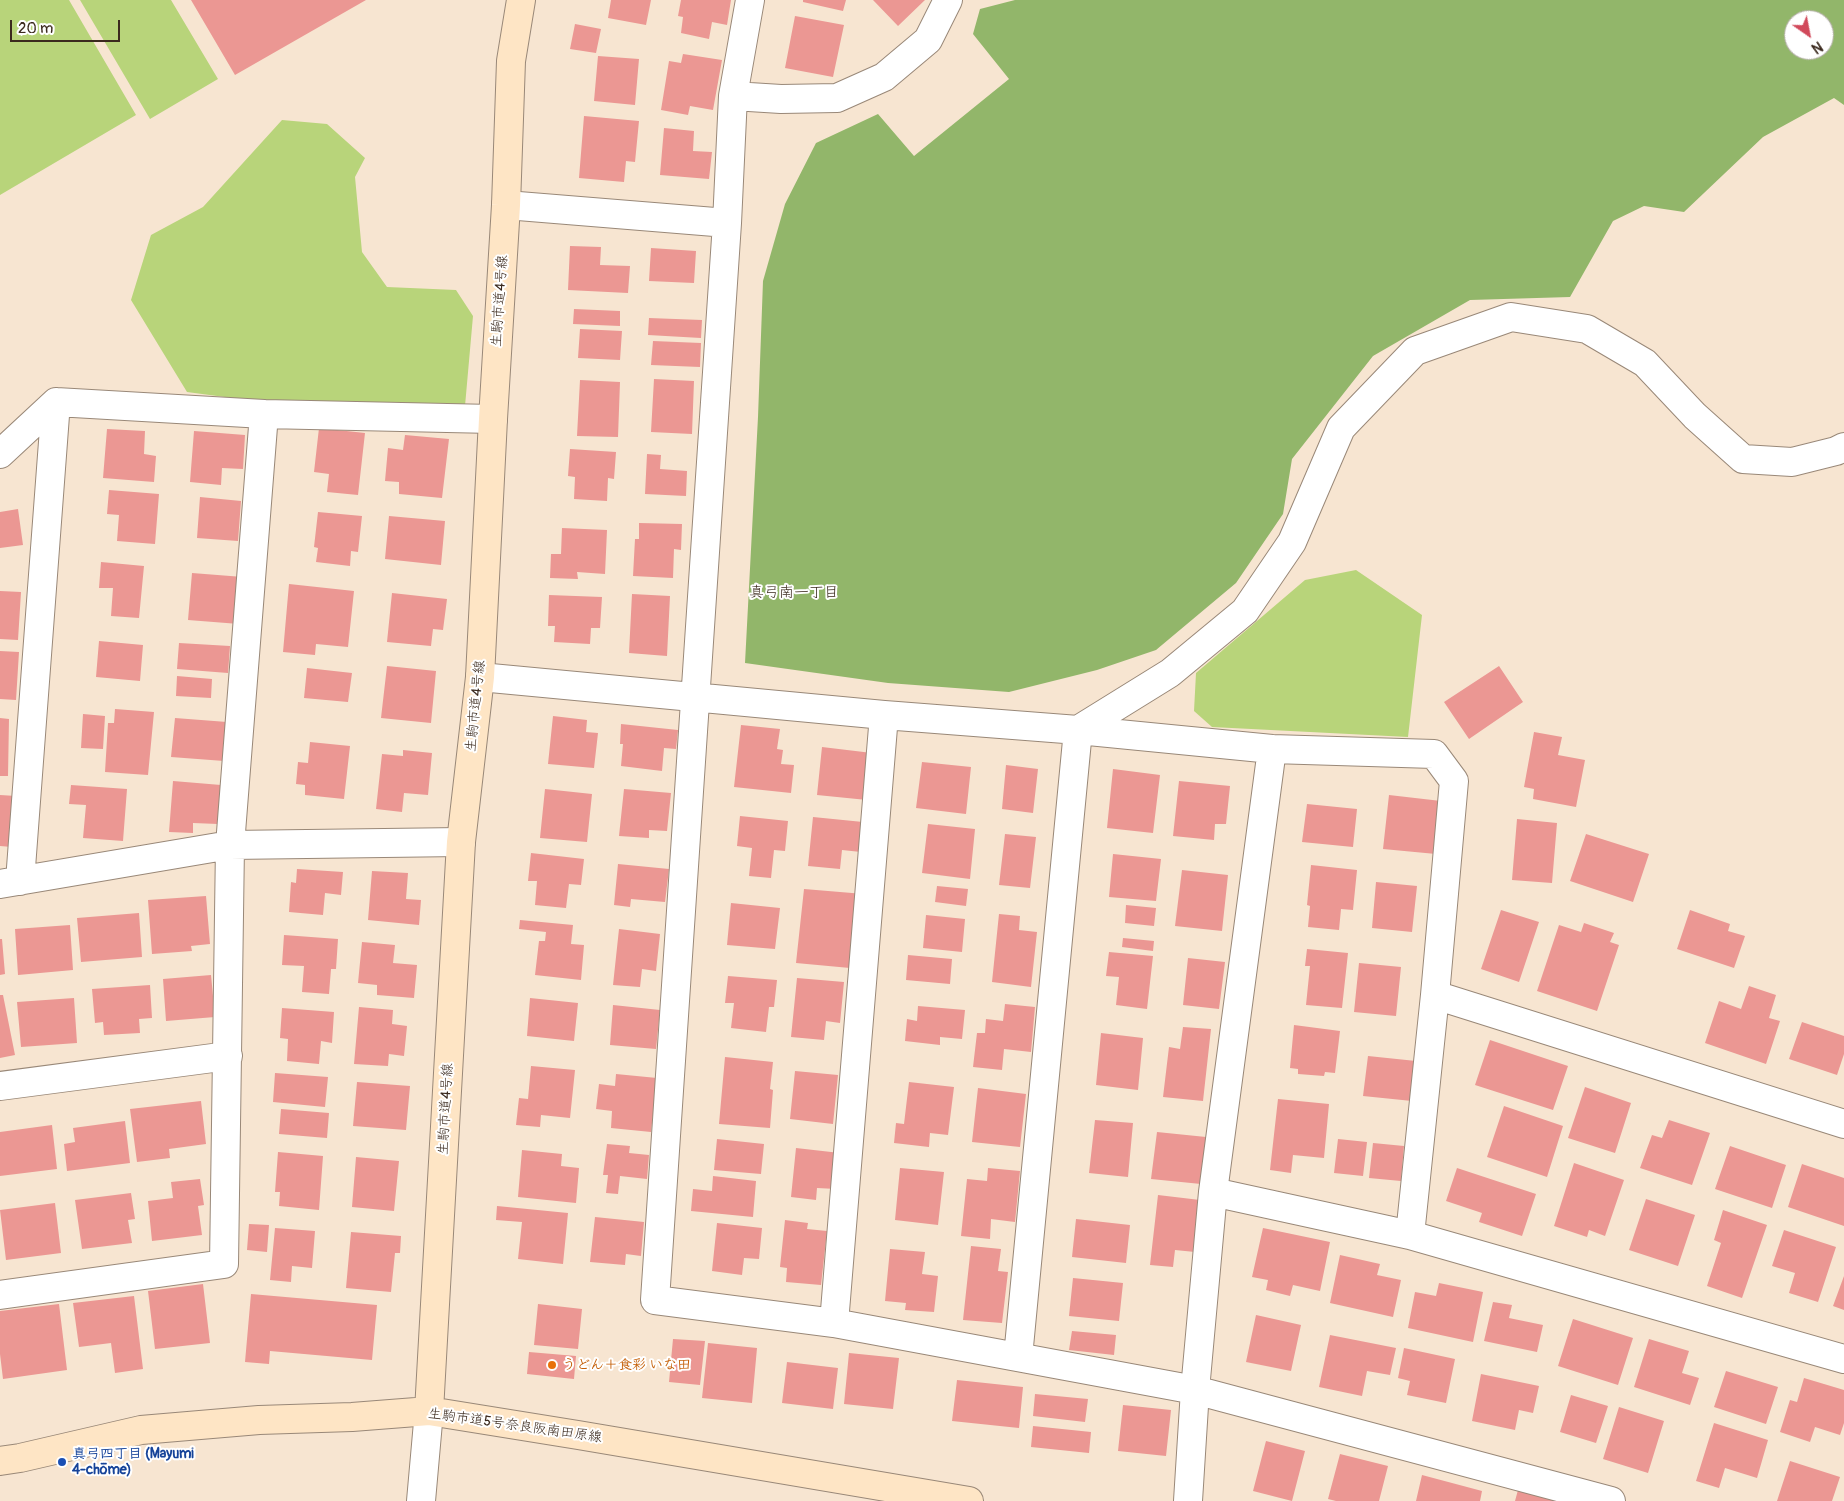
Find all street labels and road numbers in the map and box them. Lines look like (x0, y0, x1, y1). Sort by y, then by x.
street label: 生駒市道4号線 (488, 254, 512, 348)
street label: 生駒市道4号線 (463, 659, 489, 753)
street label: 生駒市道4号線 (435, 1063, 457, 1155)
street label: 生駒市道5号奈良阪南田原線 (427, 1405, 603, 1447)

